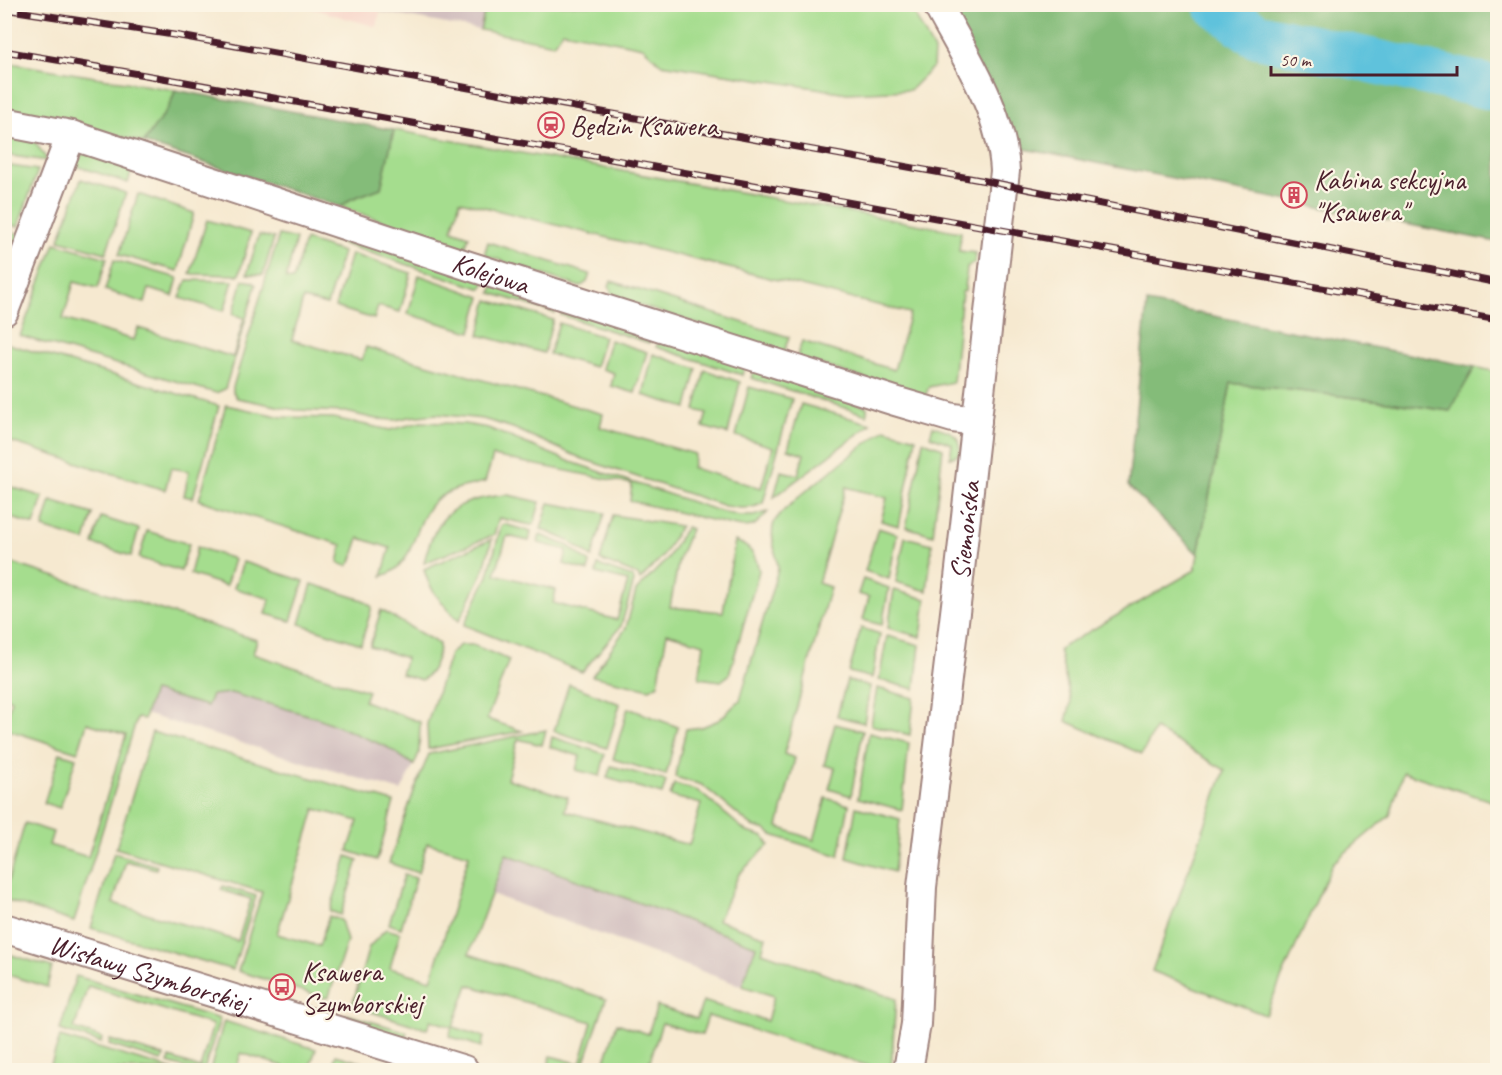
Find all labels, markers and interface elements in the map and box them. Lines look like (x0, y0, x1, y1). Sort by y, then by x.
scale bar (1271, 39, 1457, 77)
text: 50 m (1280, 49, 1313, 71)
place label: Będzin Ksawera (570, 108, 719, 143)
station icon: Będzin Ksawera (536, 110, 566, 140)
place label: Kabina sekcyjna "Ksawera" (1314, 162, 1467, 229)
building icon: Kabina sekcyjna "Ksawera" (1279, 180, 1309, 210)
street label: Kolejowa (448, 245, 535, 302)
street label: Siemońska (942, 478, 988, 581)
street label: Wisławy Szymborskiej (45, 926, 256, 1021)
place label: Ksawera Szymborskiej (302, 954, 426, 1021)
bus stop icon: Ksawera Szymborskiej (267, 972, 297, 1002)

